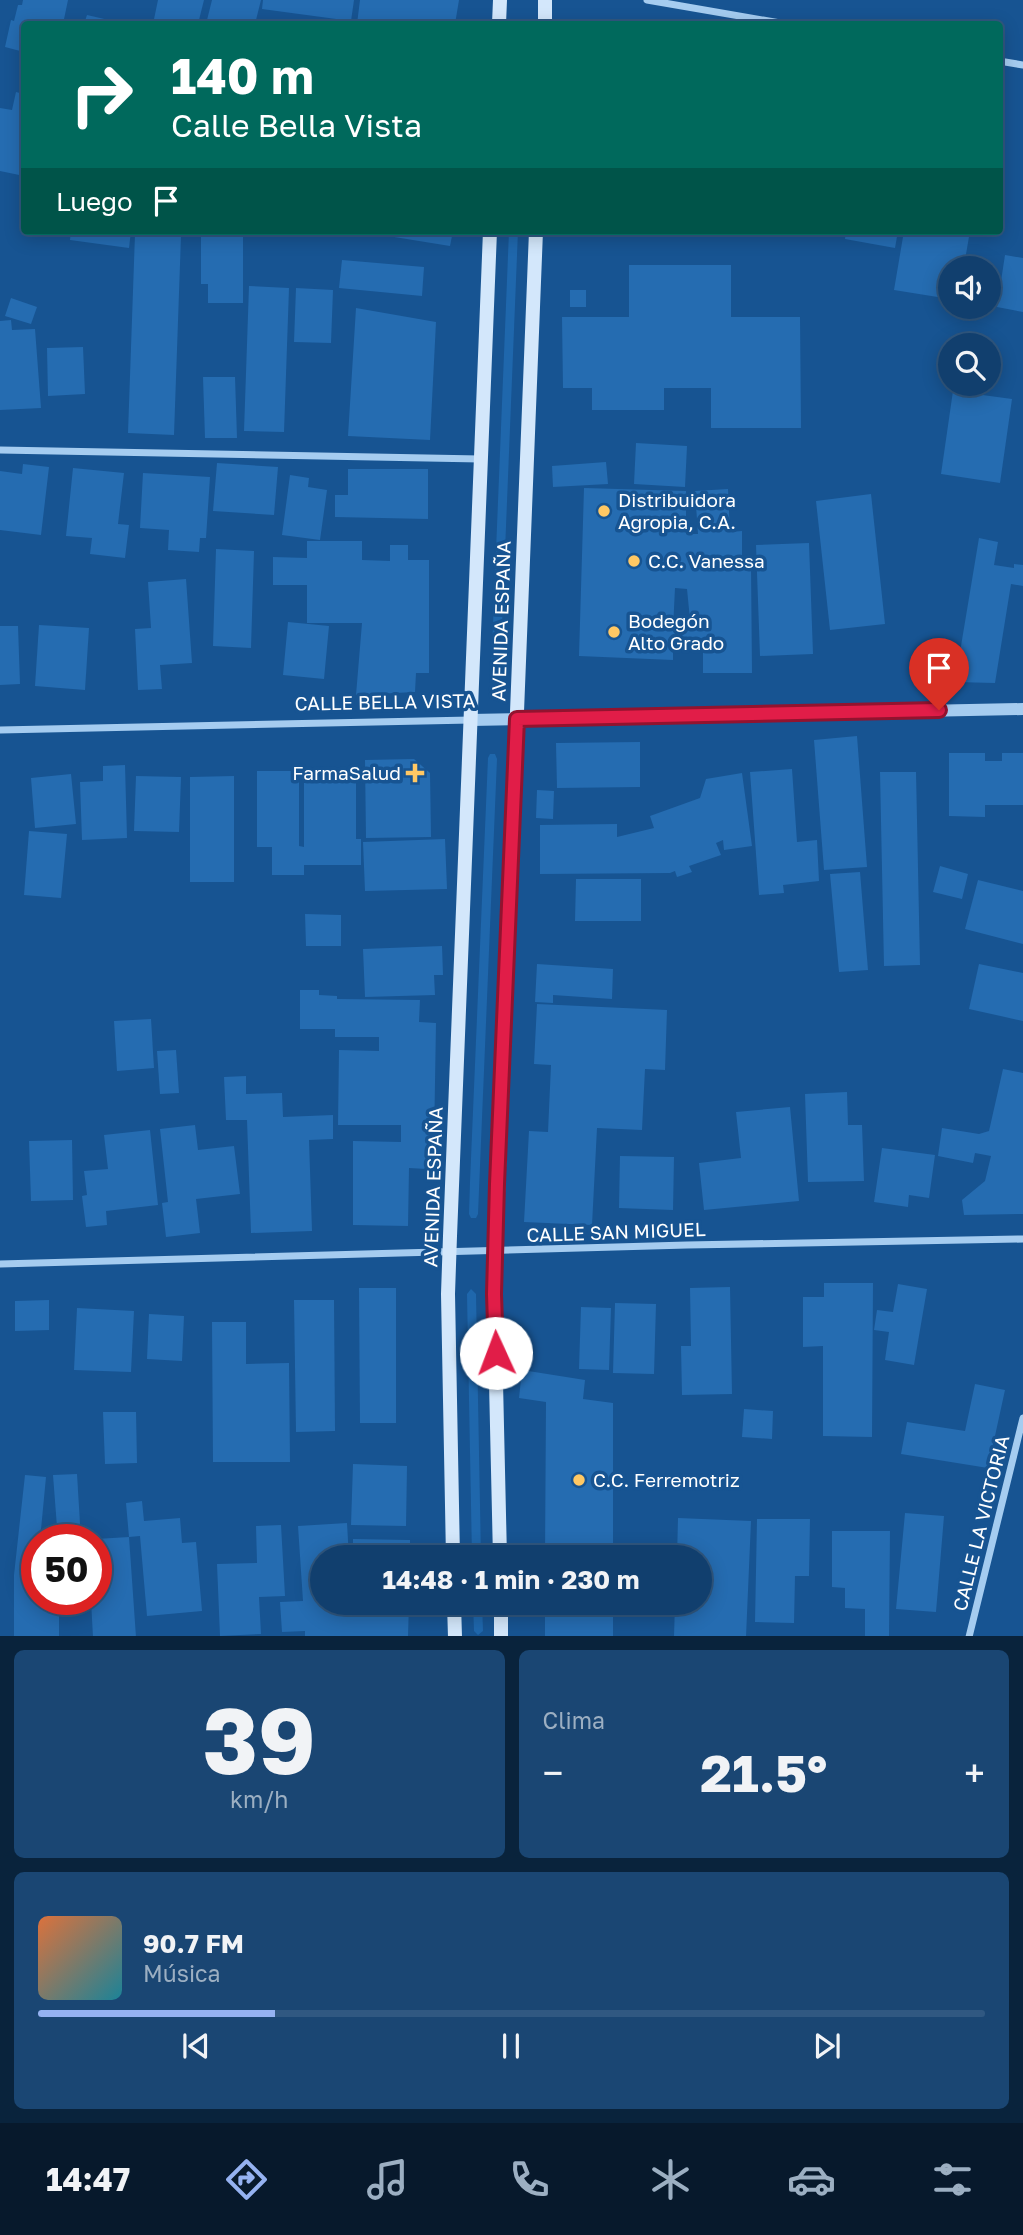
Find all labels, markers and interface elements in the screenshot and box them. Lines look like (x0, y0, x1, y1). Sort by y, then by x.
text: 140 m (171, 46, 314, 105)
icon: right (56, 49, 147, 140)
text: Calle Bella Vista (171, 106, 422, 144)
icon: arrive (147, 182, 185, 220)
text: Luego (56, 186, 133, 217)
map controls (938, 256, 1001, 396)
button: sound (938, 256, 1001, 319)
button: search (938, 333, 1001, 396)
place label: Distribuidora Agropia, C.A. (618, 488, 736, 533)
marker: Distribuidora Agropia, C.A. (596, 503, 612, 519)
street label: AVENIDA ESPAÑA (486, 540, 515, 702)
place label: C.C. Vanessa (648, 549, 765, 572)
marker: C.C. Vanessa (626, 553, 642, 569)
place label: Bodegón Alto Grado (628, 609, 724, 654)
marker: Bodegón Alto Grado (606, 624, 622, 640)
pin (909, 638, 969, 710)
icon: arrive (920, 649, 958, 687)
street label: CALLE BELLA VISTA (294, 688, 476, 715)
place label: FarmaSalud (292, 761, 401, 784)
marker: FarmaSalud (407, 765, 423, 781)
street label: AVENIDA ESPAÑA (418, 1106, 447, 1268)
street label: CALLE SAN MIGUEL (526, 1217, 706, 1246)
position arrow (459, 1316, 533, 1390)
street label: CALLE LA VICTORIA (948, 1432, 1014, 1613)
place label: C.C. Ferremotriz (593, 1468, 740, 1491)
marker: C.C. Ferremotriz (571, 1472, 587, 1488)
speed limit sign: 50 (21, 1524, 112, 1615)
text: 14:48 · 1 min · 230 m (383, 1564, 639, 1595)
text: 39 (203, 1685, 316, 1794)
text: Clima (543, 1706, 605, 1734)
text: 21.5° (700, 1741, 827, 1803)
text: − (543, 1750, 563, 1795)
text: + (964, 1750, 985, 1795)
text: km/h (230, 1785, 289, 1813)
text: 90.7 FM (143, 1928, 244, 1959)
text: Música (143, 1959, 221, 1987)
icon: previous (177, 2027, 215, 2065)
icon: pause (492, 2027, 530, 2065)
icon: next (808, 2027, 846, 2065)
icon: directions (222, 2155, 271, 2204)
icon: music (363, 2155, 412, 2204)
icon: phone (505, 2155, 554, 2204)
icon: climate (646, 2155, 695, 2204)
icon: car (787, 2155, 836, 2204)
icon: filters (928, 2155, 977, 2204)
text: 14:47 (46, 2160, 130, 2198)

